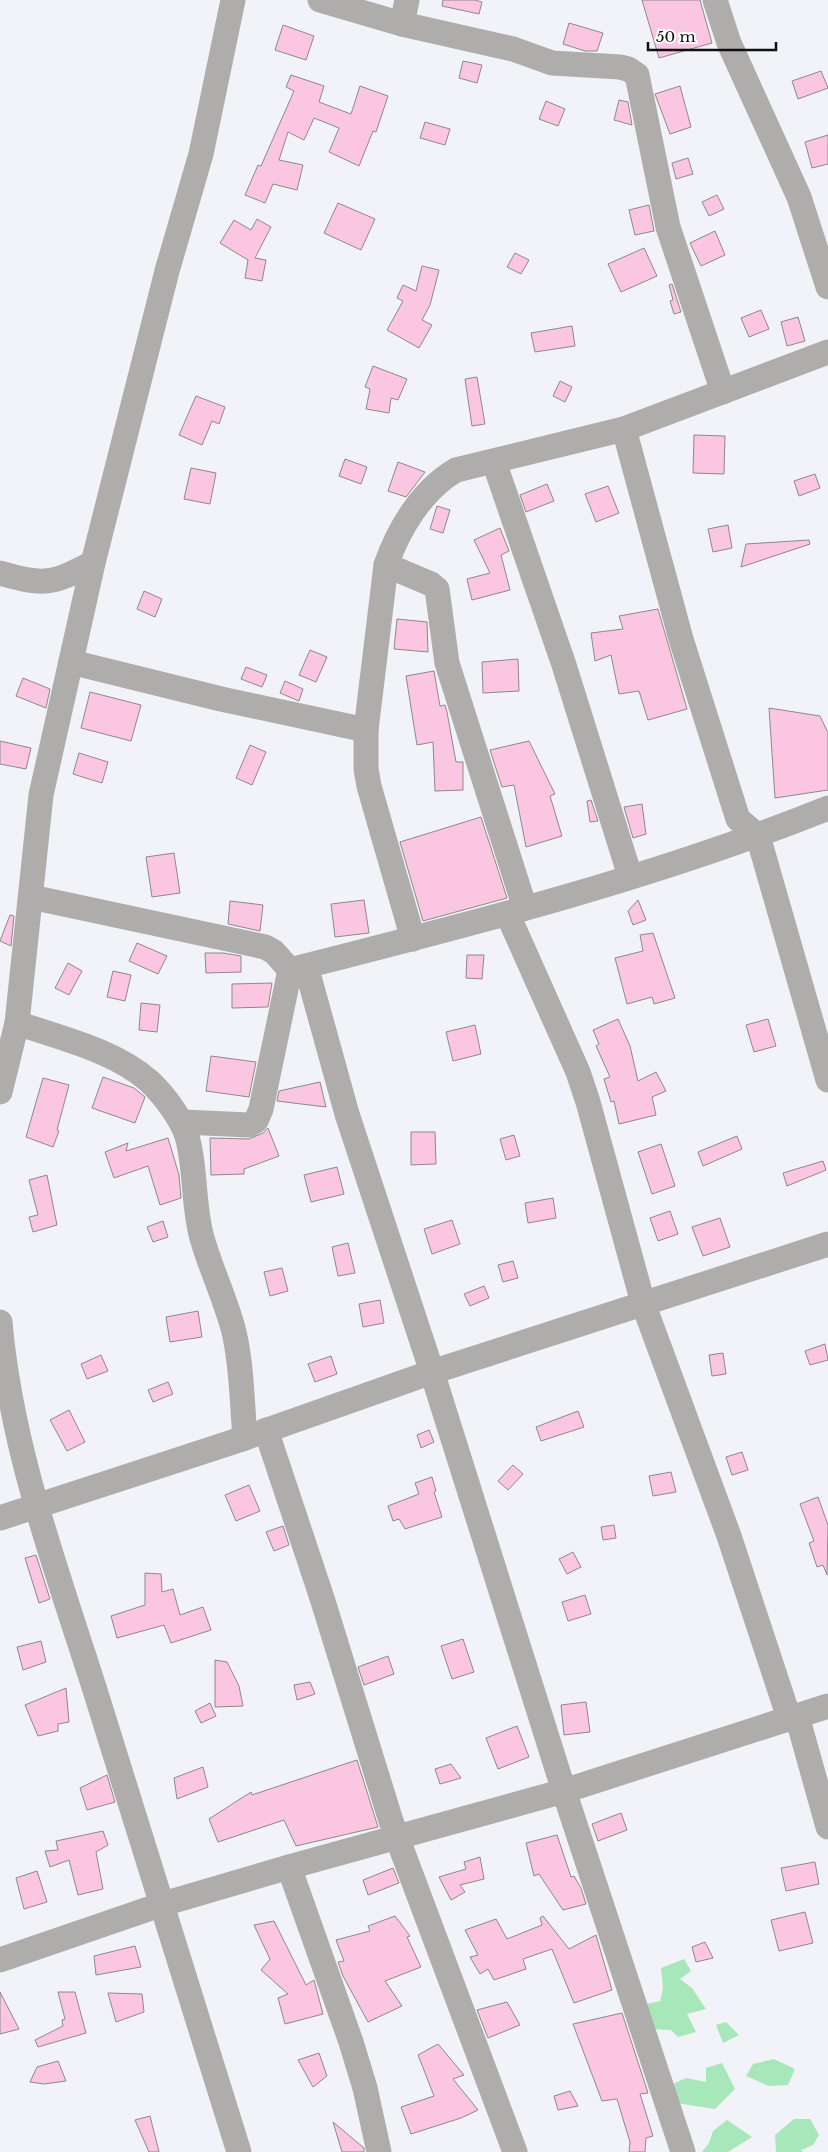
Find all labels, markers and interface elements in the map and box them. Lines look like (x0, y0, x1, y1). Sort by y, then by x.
scale bar (648, 20, 776, 52)
text: 50 m (656, 27, 696, 46)

